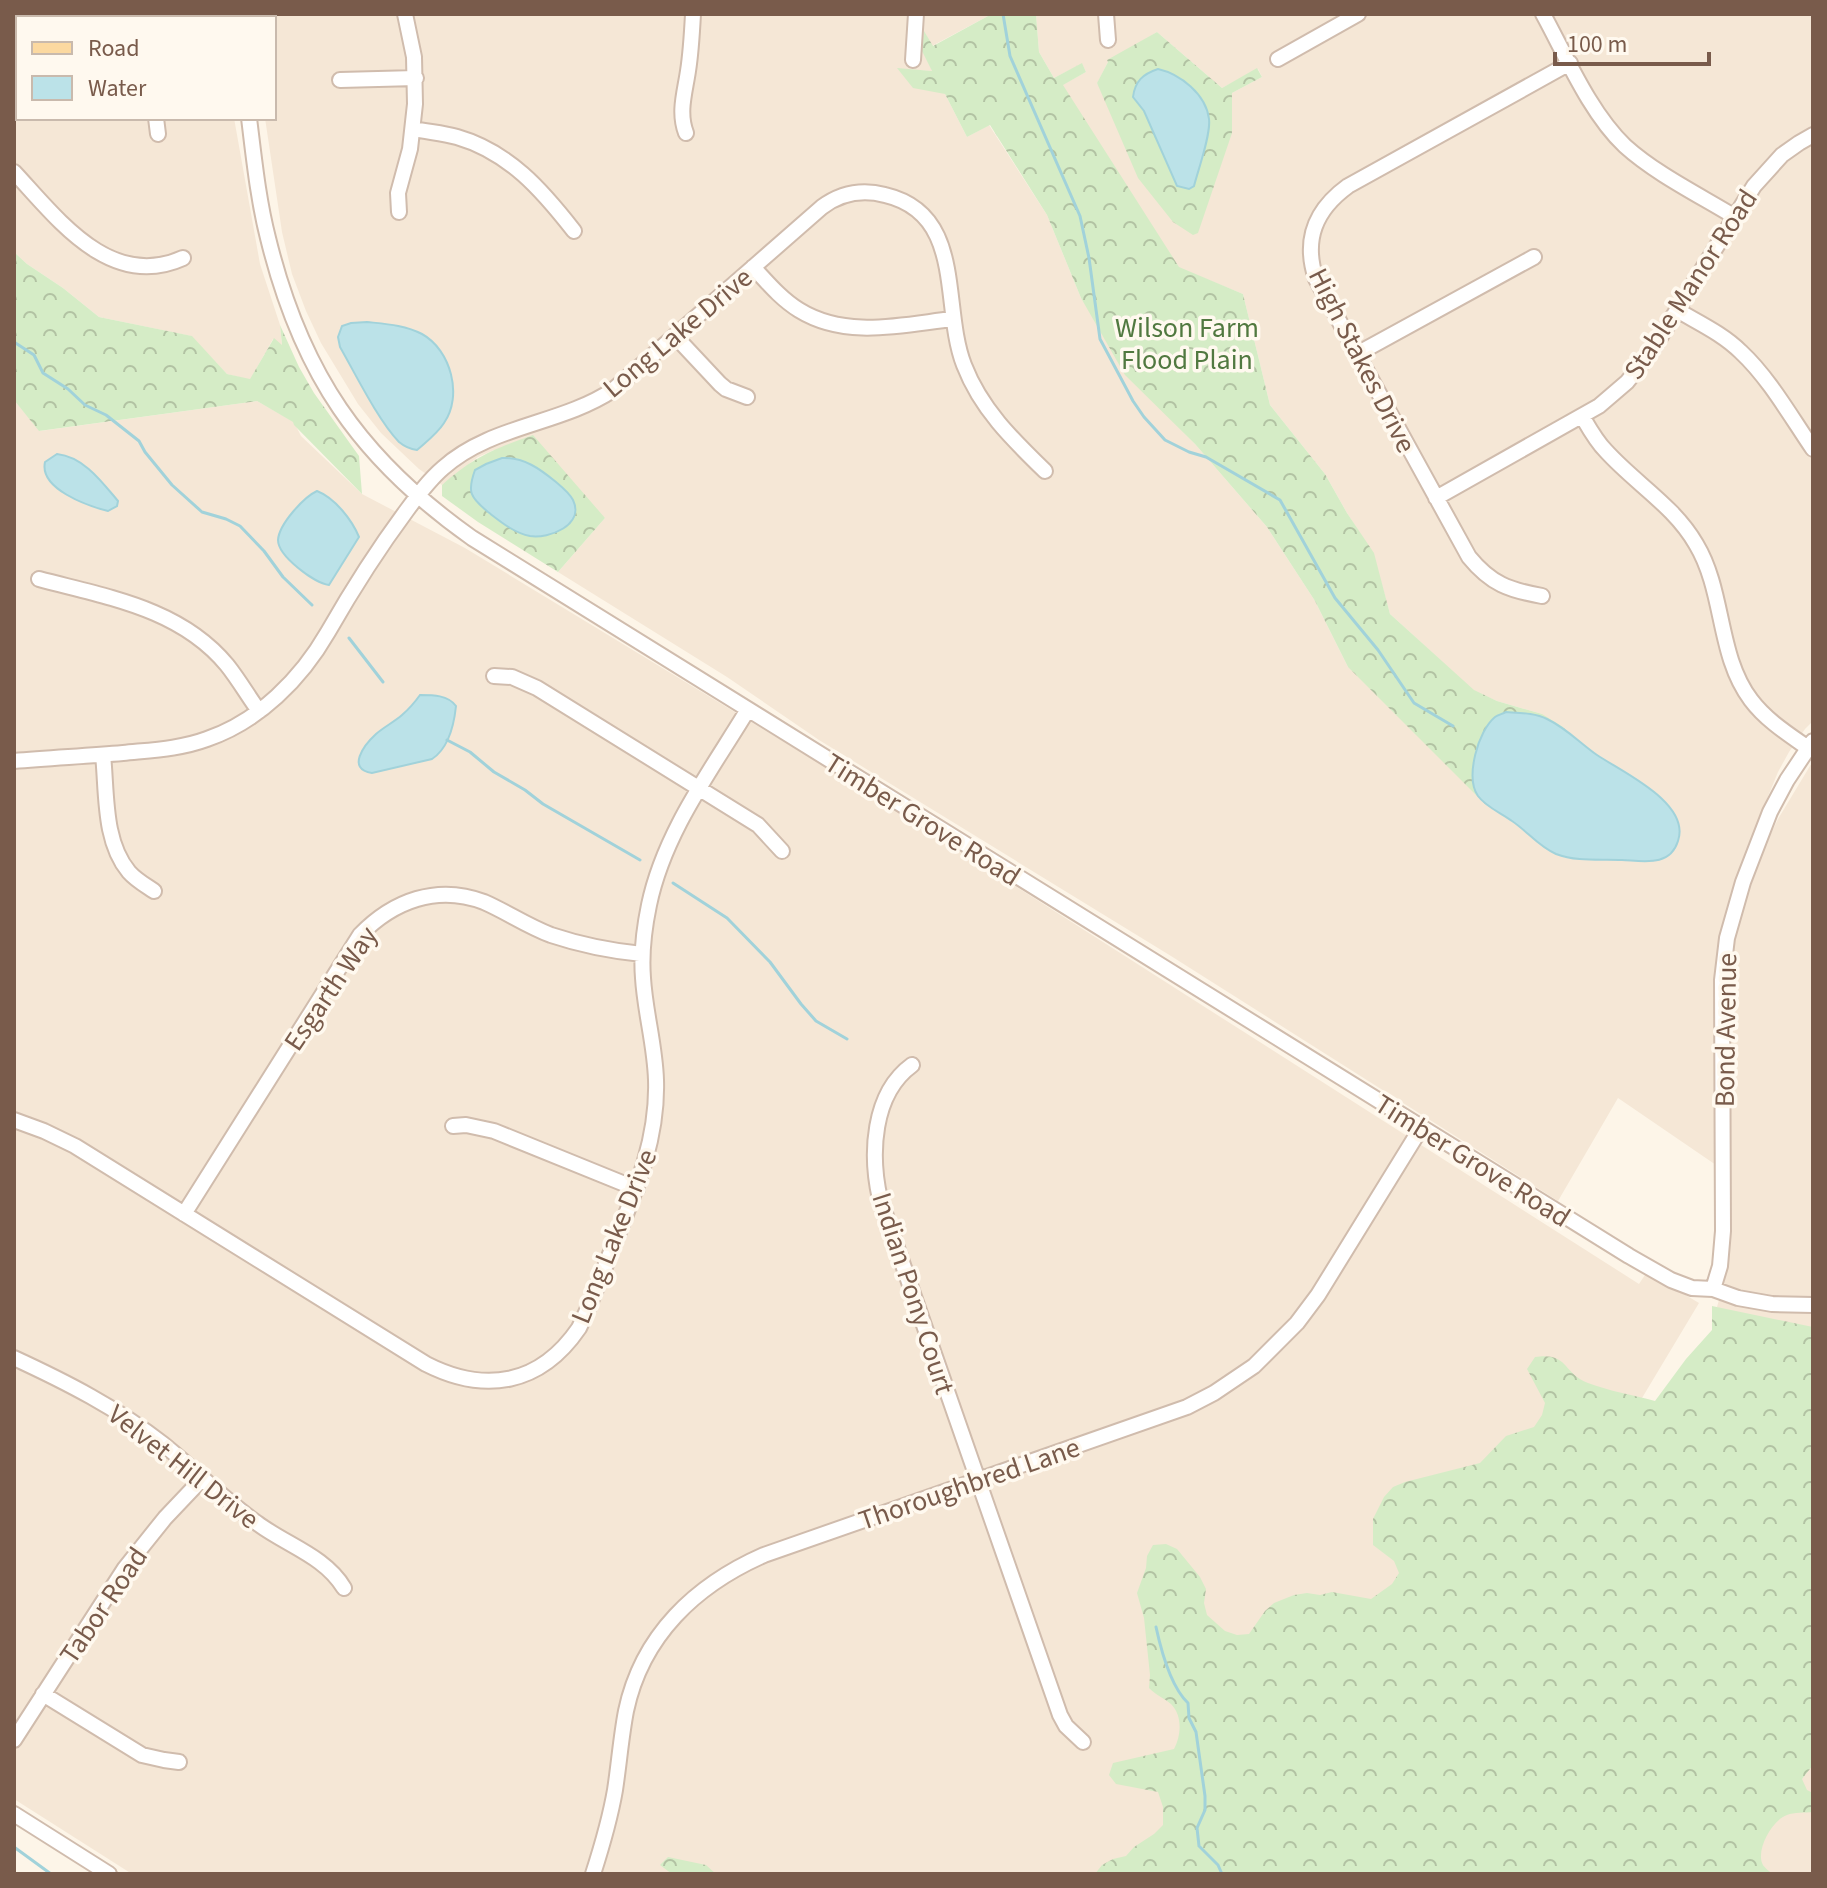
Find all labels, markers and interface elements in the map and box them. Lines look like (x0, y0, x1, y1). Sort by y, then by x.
legend (16, 16, 276, 120)
scale bar (1555, 16, 1709, 66)
text: 100 m (1567, 27, 1627, 62)
text: Road (88, 31, 140, 66)
text: Water (88, 71, 147, 106)
street label: Stable Manor Road (1614, 181, 1767, 388)
street label: Long Lake Drive (594, 258, 761, 407)
street label: High Stakes Drive (1298, 261, 1426, 460)
park label: Wilson Farm Flood Plain (1115, 308, 1259, 380)
street label: Timber Grove Road (817, 743, 1028, 896)
street label: Esgarth Way (274, 918, 387, 1059)
street label: Bond Avenue (1705, 952, 1747, 1108)
street label: Timber Grove Road (1367, 1084, 1578, 1237)
street label: Long Lake Drive (561, 1143, 667, 1330)
street label: Indian Pony Court (862, 1187, 965, 1400)
street label: Velvet Hill Drive (99, 1395, 268, 1539)
street label: Thoroughbred Lane (853, 1427, 1085, 1541)
street label: Tabor Road (50, 1539, 158, 1672)

